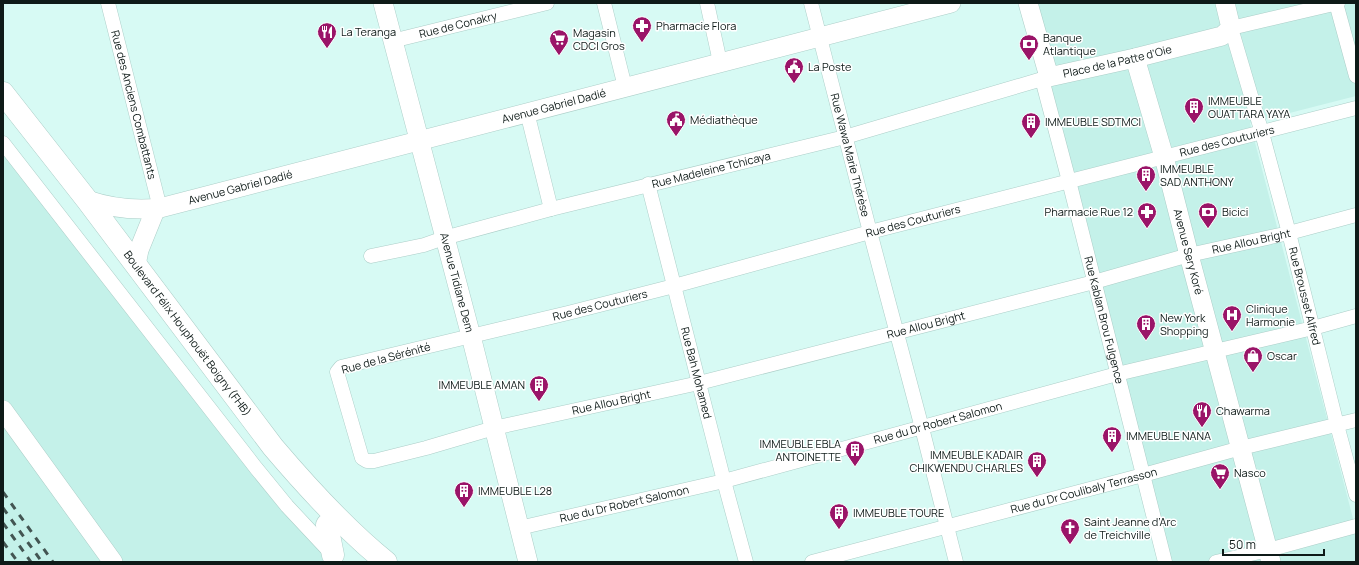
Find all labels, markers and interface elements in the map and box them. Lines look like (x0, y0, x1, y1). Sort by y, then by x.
street label: Rue de Conakry (418, 8, 499, 41)
pharmacy icon: Pharmacie Flora (631, 15, 653, 43)
place label: Pharmacie Flora (656, 18, 736, 33)
restaurant icon: La Teranga (316, 21, 338, 49)
place label: La Teranga (341, 24, 396, 39)
place label: Magasin CDCI Gros (573, 25, 625, 53)
supermarket icon: Magasin CDCI Gros (548, 28, 570, 56)
street label: Rue des Anciens Combattants (108, 29, 160, 181)
place label: Banque Atlantique (1043, 30, 1096, 58)
bank icon: Banque Atlantique (1018, 33, 1040, 61)
street label: Place de la Patte d'Oie (1061, 41, 1174, 81)
public building icon: La Poste (783, 56, 805, 84)
place label: La Poste (808, 59, 852, 74)
street label: Avenue Gabriel Dadié (500, 85, 608, 126)
street label: Rue Wawa Marie Thérèse (828, 92, 874, 219)
place label: IMMEUBLE OUATTARA YAYA (1208, 93, 1290, 121)
building icon: IMMEUBLE OUATTARA YAYA (1183, 96, 1205, 124)
public building icon: Médiathèque (665, 109, 687, 137)
building icon: IMMEUBLE SDTMCI (1020, 111, 1042, 139)
place label: Médiathèque (690, 112, 758, 127)
place label: IMMEUBLE SDTMCI (1045, 114, 1141, 129)
street label: Rue des Couturiers (1178, 121, 1276, 160)
street label: Rue Madeleine Tchicaya (650, 148, 772, 191)
place label: IMMEUBLE SAD ANTHONY (1160, 161, 1234, 189)
building icon: IMMEUBLE SAD ANTHONY (1135, 164, 1157, 192)
street label: Avenue Gabriel Dadié (186, 166, 294, 207)
street label: Rue des Couturiers (864, 201, 962, 240)
pharmacy icon: Pharmacie Rue 12 (1136, 201, 1158, 229)
bank icon: Bicici (1197, 201, 1219, 229)
place label: Pharmacie Rue 12 (1045, 204, 1133, 219)
place label: Bicici (1222, 204, 1248, 219)
street label: Avenue Sery Koré (1171, 207, 1207, 297)
street label: Rue Allou Bright (1210, 225, 1292, 257)
street label: Avenue Tidiane Dem (437, 231, 478, 334)
street label: Rue Brousset Alfred (1286, 245, 1325, 347)
street label: Boulevard Félix Houphouët Boigny (FHB) (121, 247, 255, 419)
street label: Rue Kablan Brou Fulgence (1081, 255, 1128, 386)
street label: Rue des Couturiers (551, 285, 649, 324)
place label: Clinique Harmonie (1246, 301, 1296, 329)
hospital icon: Clinique Harmonie (1221, 304, 1243, 332)
street label: Rue Allou Bright (885, 307, 967, 342)
place label: New York Shopping (1160, 310, 1208, 338)
building icon: New York Shopping (1135, 313, 1157, 341)
street label: Rue Bah Mohamed (678, 325, 716, 420)
street label: Rue de la Sérénité (340, 338, 433, 377)
shop icon: Oscar (1242, 345, 1264, 373)
place label: Oscar (1267, 348, 1297, 363)
building icon: IMMEUBLE AMAN (528, 374, 550, 402)
place label: IMMEUBLE AMAN (438, 377, 525, 392)
street label: Rue Allou Bright (570, 386, 652, 418)
street label: Rue du Dr Robert Salomon (872, 398, 1004, 447)
restaurant icon: Chawarma (1191, 400, 1213, 428)
place label: Chawarma (1216, 403, 1270, 418)
building icon: IMMEUBLE NANA (1101, 425, 1123, 453)
place label: IMMEUBLE NANA (1126, 428, 1211, 443)
place label: IMMEUBLE EBLA ANTOINETTE (760, 436, 841, 464)
building icon: IMMEUBLE EBLA ANTOINETTE (844, 439, 866, 467)
place label: IMMEUBLE KADAIR CHIKWENDU CHARLES (909, 447, 1023, 475)
building icon: IMMEUBLE KADAIR CHIKWENDU CHARLES (1026, 450, 1048, 478)
supermarket icon: Nasco (1209, 462, 1231, 490)
street label: Rue du Dr Coulibaly Terrasson (1009, 464, 1159, 517)
place label: Nasco (1234, 465, 1266, 480)
building icon: IMMEUBLE L28 (453, 480, 475, 508)
street label: Rue du Dr Robert Salomon (558, 481, 690, 525)
place label: IMMEUBLE L28 (478, 483, 552, 498)
building icon: IMMEUBLE TOURE (828, 502, 850, 530)
place label: IMMEUBLE TOURE (853, 505, 944, 520)
place label: Saint Jeanne d’Arc de Treichville (1084, 514, 1176, 542)
church icon: Saint Jeanne d’Arc de Treichville (1059, 517, 1081, 545)
scale bar (1223, 531, 1324, 557)
text: 50 m (1229, 536, 1256, 553)

